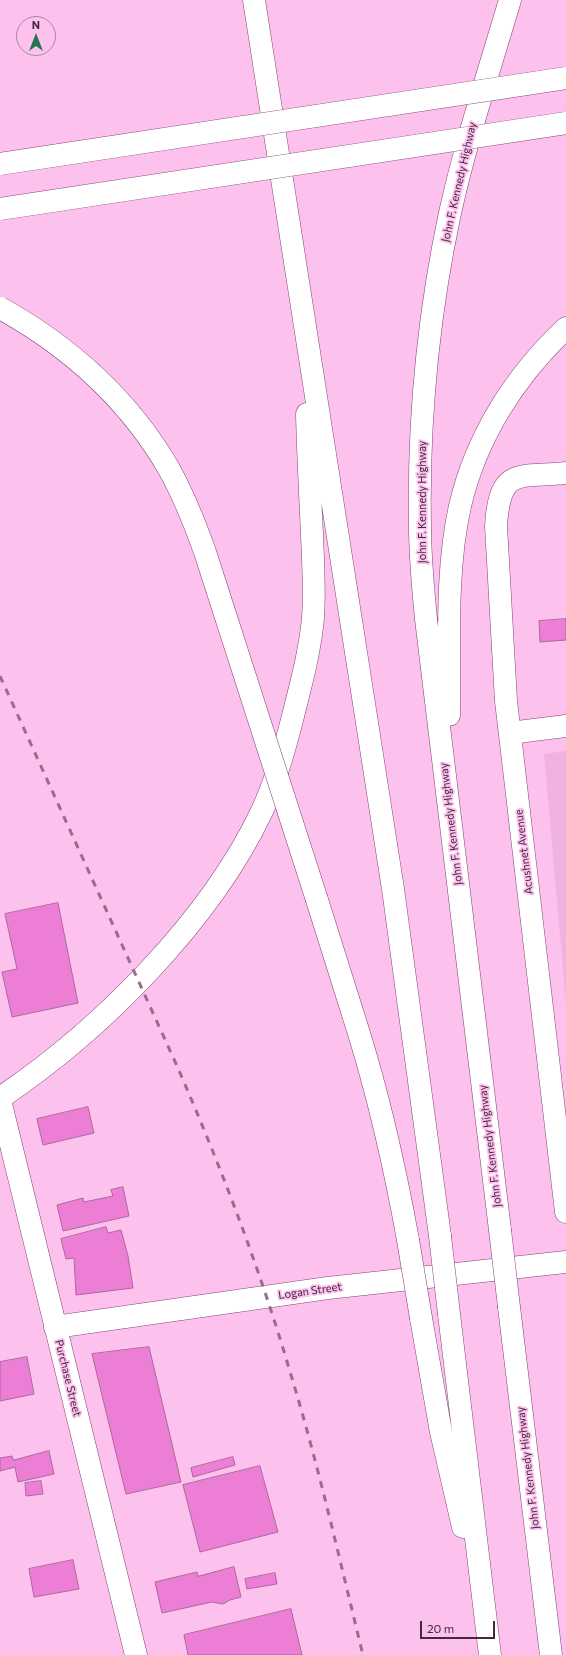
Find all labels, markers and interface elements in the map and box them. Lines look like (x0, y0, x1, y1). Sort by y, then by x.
north arrow (16, 16, 56, 56)
text: N (32, 18, 40, 31)
street label: John F. Kennedy Highway (439, 121, 479, 243)
street label: John F. Kennedy Highway (415, 440, 429, 564)
street label: John F. Kennedy Highway (437, 762, 465, 886)
street label: Acushnet Avenue (512, 809, 536, 895)
street label: John F. Kennedy Highway (476, 1084, 504, 1208)
street label: Logan Street (277, 1280, 343, 1302)
street label: Purchase Street (52, 1338, 84, 1418)
street label: John F. Kennedy Highway (514, 1406, 542, 1530)
scale bar (422, 1613, 497, 1639)
text: 20 m (427, 1621, 454, 1635)

